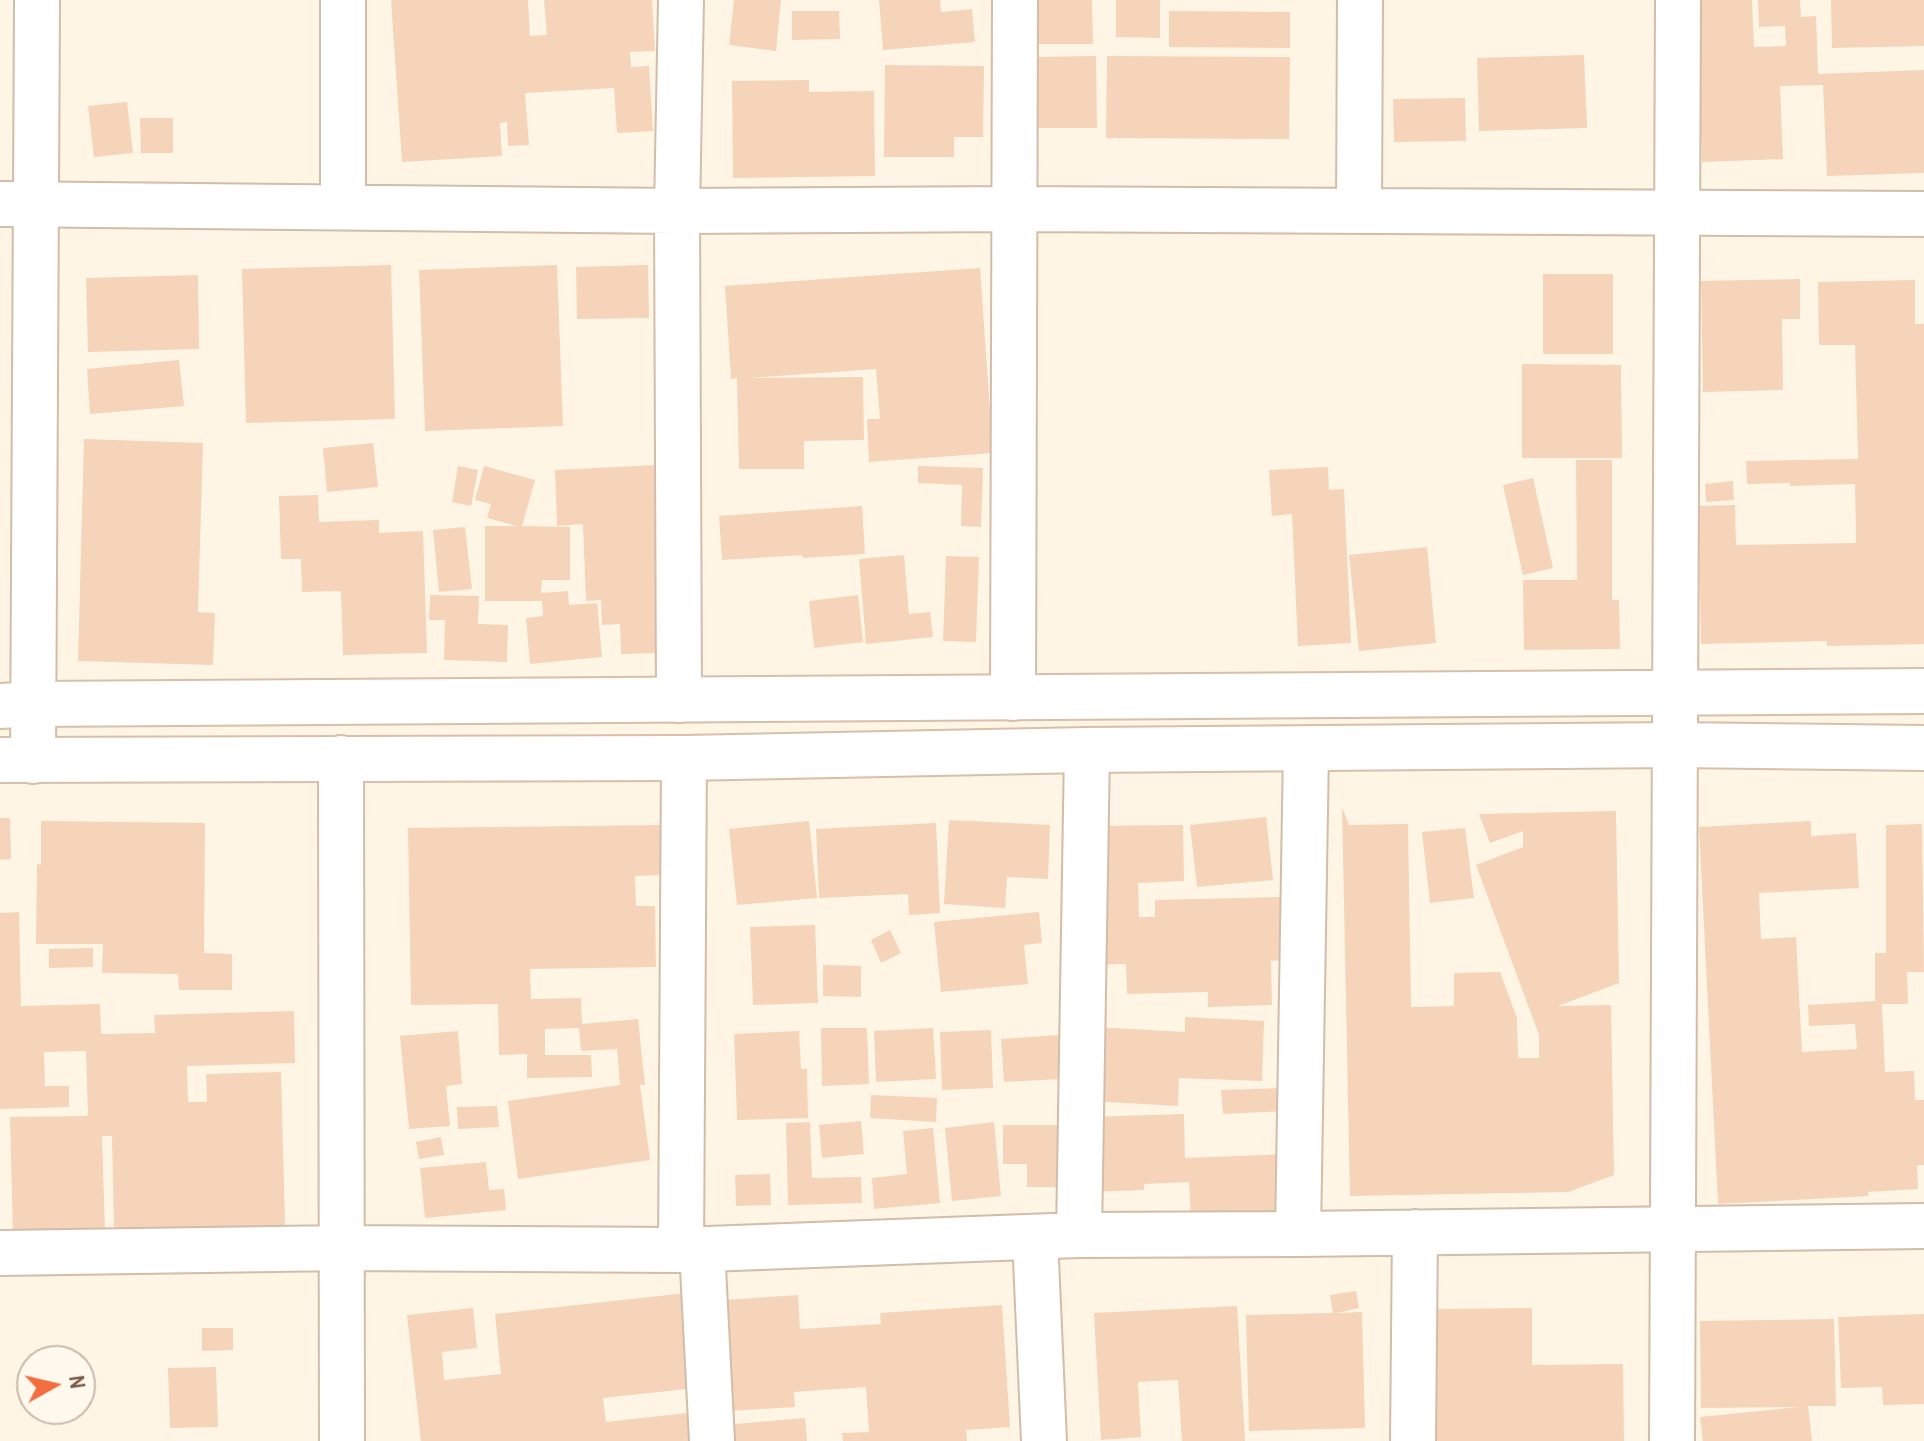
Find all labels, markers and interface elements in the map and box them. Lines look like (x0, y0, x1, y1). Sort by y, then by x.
north arrow (16, 1345, 96, 1425)
text: N (62, 1373, 94, 1390)

